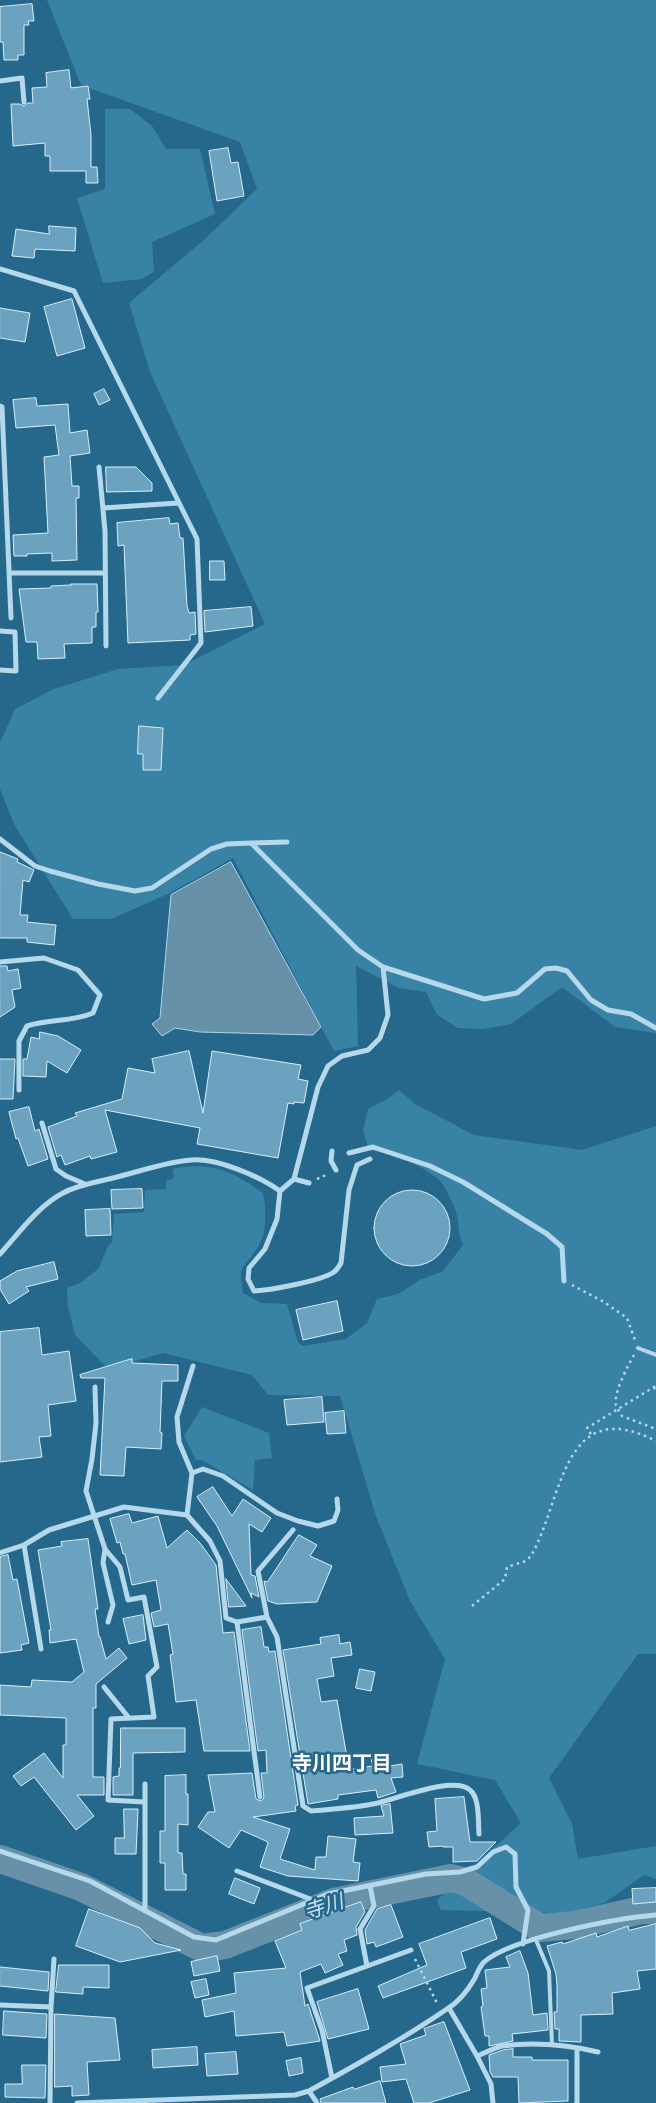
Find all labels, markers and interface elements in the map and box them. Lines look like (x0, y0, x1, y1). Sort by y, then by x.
district label: 寺川四丁目 (292, 1753, 392, 1777)
water label: 寺川 (301, 1890, 347, 1926)

